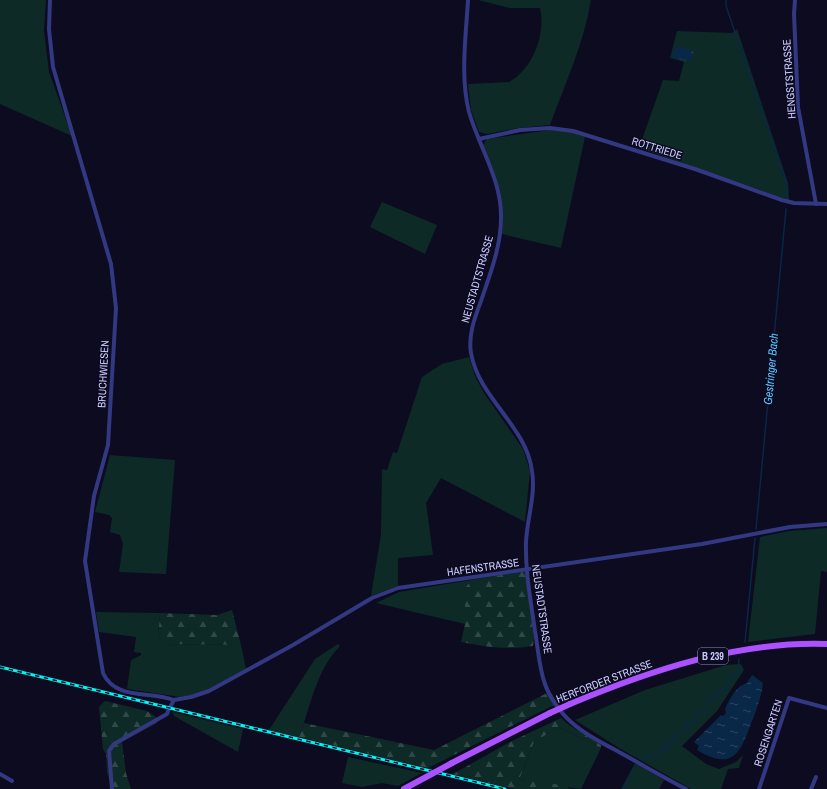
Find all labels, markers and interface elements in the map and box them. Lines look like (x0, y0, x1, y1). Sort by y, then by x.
street label: HENGSTSTRASSE (779, 39, 799, 119)
street label: ROTTRIEDE (630, 134, 684, 162)
street label: NEUSTADTSTRASSE (458, 234, 496, 324)
water label: Gestringer Bach (760, 333, 782, 405)
street label: BRUCHWIESEN (94, 340, 112, 408)
street label: HAFENSTRASSE (446, 555, 520, 579)
street label: NEUSTADTSTRASSE (529, 563, 555, 655)
road number: B 239 (698, 648, 728, 664)
street label: HERFORDER STRASSE (554, 656, 654, 706)
street label: ROSENGARTEN (751, 698, 785, 768)

